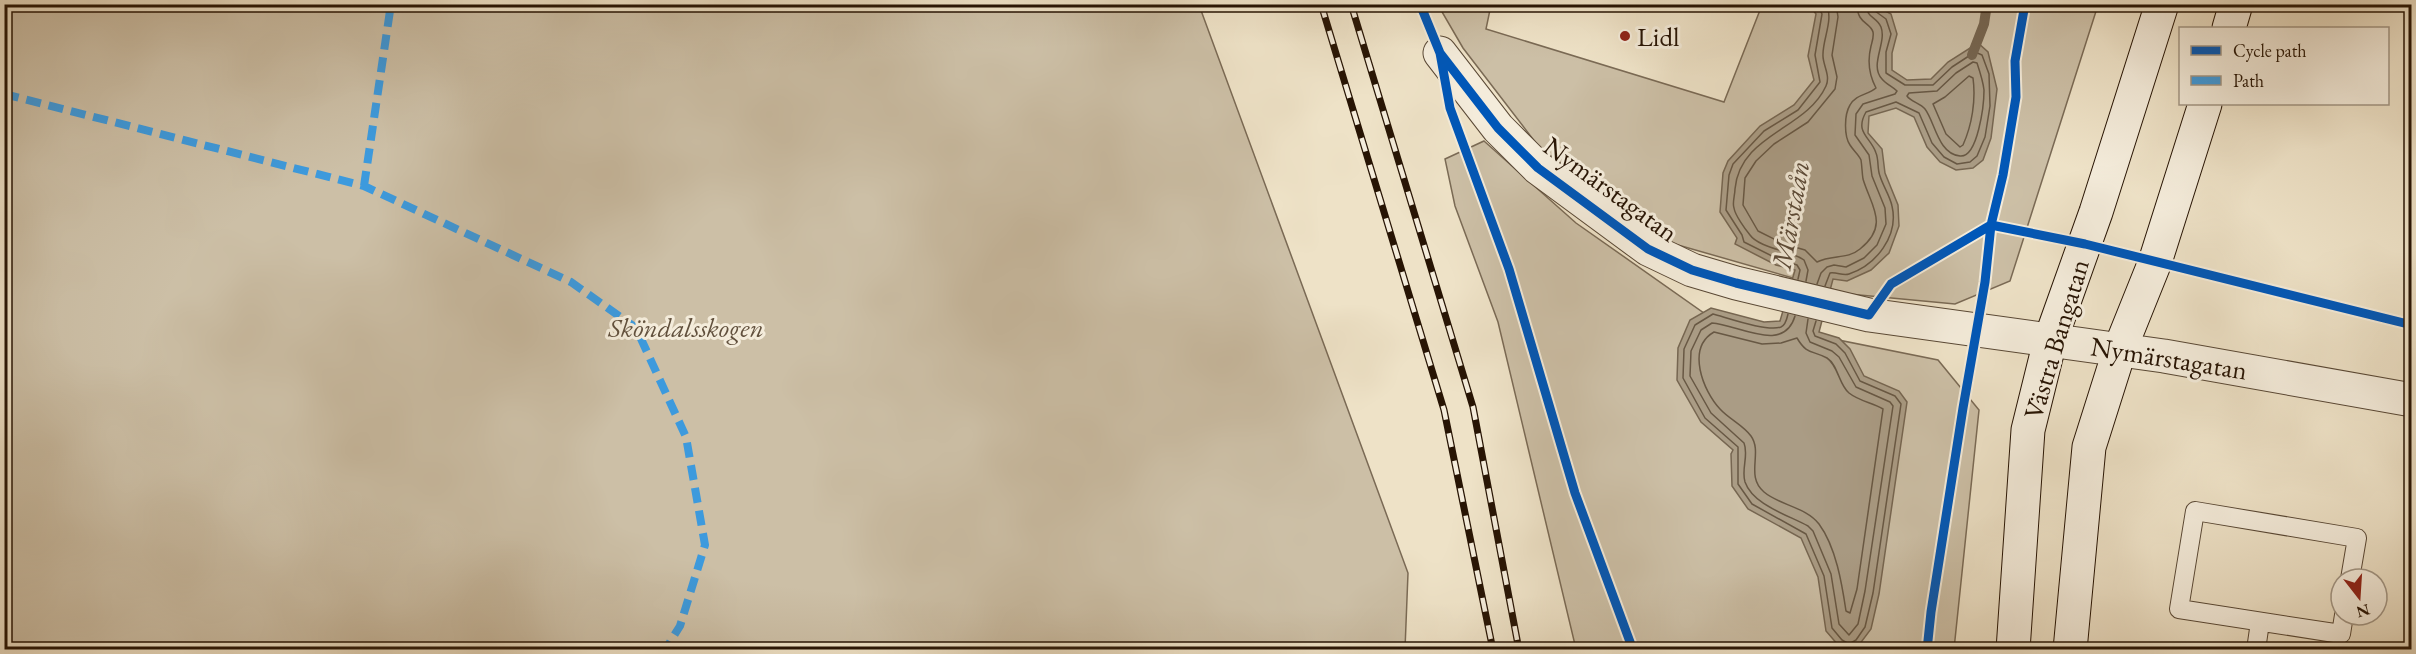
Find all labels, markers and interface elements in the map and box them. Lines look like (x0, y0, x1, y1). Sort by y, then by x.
place label: Lidl (1637, 19, 1680, 54)
legend (2179, 27, 2389, 105)
marker: Lidl (1618, 29, 1632, 43)
text: Cycle path (2233, 39, 2307, 62)
text: Path (2233, 69, 2264, 92)
street label: Nymärstagatan (1537, 128, 1685, 250)
water label: Märstaån (1762, 158, 1817, 274)
street label: Västra Bangatan (2015, 255, 2097, 423)
park label: Sköndalsskogen (607, 310, 764, 345)
street label: Nymärstagatan (2088, 328, 2250, 388)
north arrow (2329, 567, 2389, 627)
text: N (2354, 599, 2373, 623)

